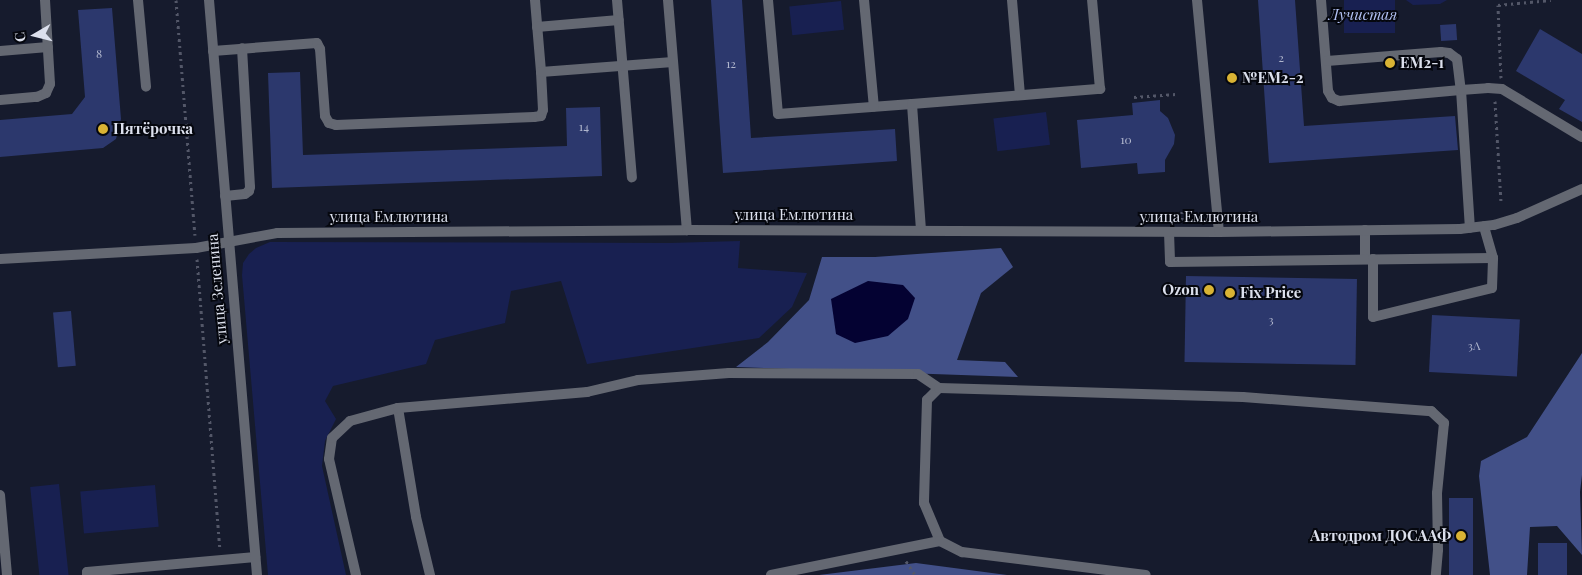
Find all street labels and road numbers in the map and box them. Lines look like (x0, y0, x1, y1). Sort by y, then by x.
street label: улица Емлютина (735, 206, 853, 224)
street label: улица Емлютина (330, 208, 448, 226)
street label: улица Емлютина (1140, 208, 1258, 226)
street label: улица Зеленина (203, 233, 231, 345)

